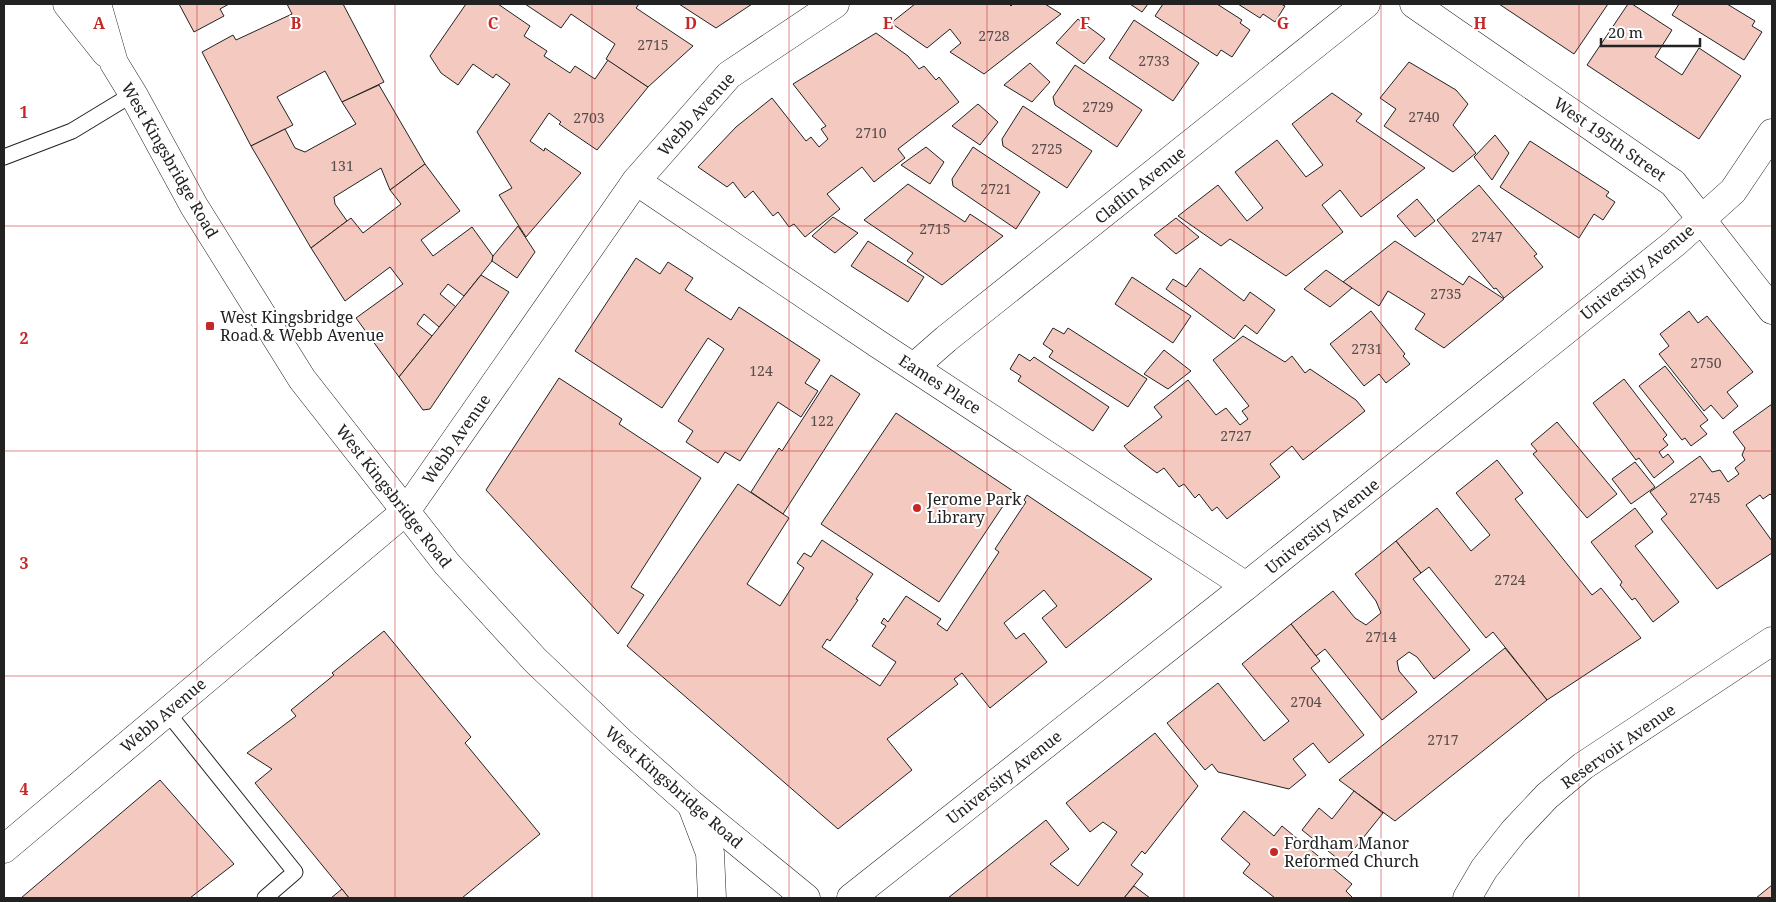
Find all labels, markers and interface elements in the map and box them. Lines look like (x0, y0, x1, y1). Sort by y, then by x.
text: A (93, 12, 106, 34)
text: B (291, 12, 302, 34)
text: C (488, 12, 499, 34)
text: D (685, 12, 697, 34)
text: E (883, 12, 893, 34)
text: F (1080, 12, 1090, 34)
text: G (1277, 12, 1289, 34)
text: H (1473, 12, 1487, 34)
scale bar (1601, 15, 1700, 47)
text: 20 m (1608, 22, 1643, 42)
house number: 2728 (978, 26, 1010, 45)
house number: 2715 (637, 35, 669, 54)
house number: 2733 (1138, 51, 1170, 70)
street label: Webb Avenue (653, 67, 739, 161)
street label: West Kingsbridge Road (116, 78, 224, 242)
street label: West 195th Street (1549, 92, 1671, 186)
house number: 2729 (1082, 97, 1114, 116)
text: 1 (19, 101, 29, 123)
house number: 2740 (1408, 107, 1440, 126)
house number: 2703 (573, 108, 605, 127)
house number: 2710 (855, 123, 887, 142)
house number: 2725 (1031, 139, 1063, 158)
street label: Claflin Avenue (1090, 141, 1190, 229)
house number: 131 (330, 156, 354, 175)
house number: 2721 (980, 179, 1012, 198)
house number: 2715 (919, 219, 951, 238)
street label: University Avenue (1575, 219, 1699, 325)
house number: 2747 (1471, 227, 1503, 246)
house number: 2735 (1430, 284, 1462, 303)
place label: West Kingsbridge Road & Webb Avenue (220, 306, 384, 346)
marker: West Kingsbridge Road & Webb Avenue (204, 320, 216, 332)
text: 2 (19, 327, 29, 349)
house number: 2731 (1351, 339, 1383, 358)
street label: Eames Place (895, 349, 985, 419)
house number: 2750 (1690, 353, 1722, 372)
house number: 124 (749, 361, 773, 380)
street label: Webb Avenue (417, 390, 495, 488)
house number: 122 (810, 411, 834, 430)
street label: West Kingsbridge Road (331, 420, 457, 572)
house number: 2727 (1220, 426, 1252, 445)
street label: University Avenue (1260, 473, 1384, 579)
place label: Jerome Park Library (926, 488, 1022, 528)
house number: 2745 (1689, 488, 1721, 507)
marker: Jerome Park Library (911, 502, 923, 514)
text: 3 (19, 552, 29, 574)
house number: 2724 (1494, 570, 1526, 589)
house number: 2714 (1365, 627, 1397, 646)
street label: Webb Avenue (116, 673, 210, 757)
house number: 2704 (1290, 692, 1322, 711)
street label: Reservoir Avenue (1556, 698, 1680, 794)
street label: West Kingsbridge Road (600, 721, 748, 853)
street label: University Avenue (942, 725, 1066, 829)
house number: 2717 (1427, 730, 1459, 749)
text: 4 (19, 778, 29, 800)
place label: Fordham Manor Reformed Church (1284, 832, 1419, 872)
marker: Fordham Manor Reformed Church (1268, 846, 1280, 858)

